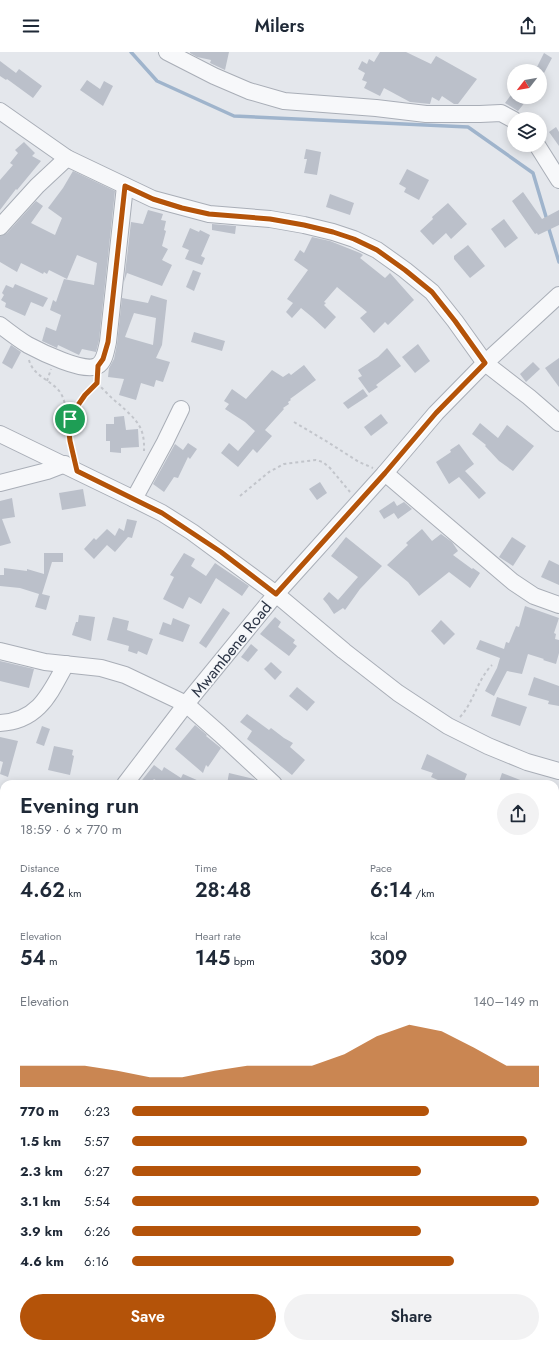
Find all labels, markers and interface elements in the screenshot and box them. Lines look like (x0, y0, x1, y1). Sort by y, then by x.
text: Milers (254, 13, 305, 39)
icon: menu (20, 15, 42, 37)
icon: share (517, 15, 539, 37)
north arrow (507, 64, 547, 104)
map controls (507, 64, 547, 152)
button: layers (507, 112, 547, 152)
pin (53, 402, 87, 436)
icon: arrive (59, 408, 81, 430)
street label: Mwambene Road (186, 596, 277, 702)
text: Evening run (20, 789, 139, 821)
button: share (497, 793, 539, 835)
text: 18:59 · 6 × 770 m (20, 820, 122, 839)
text: Distance (20, 860, 59, 876)
text: Time (195, 860, 217, 876)
text: Pace (370, 860, 392, 876)
text: 4.62 (20, 876, 65, 905)
text: 28:48 (195, 876, 251, 905)
text: 6:14 (370, 876, 412, 905)
text: km (65, 885, 82, 901)
text: /km (412, 885, 435, 901)
text: Elevation (20, 928, 62, 944)
text: Heart rate (195, 928, 241, 944)
text: kcal (370, 928, 388, 944)
text: 54 (20, 944, 46, 973)
text: 145 (195, 944, 230, 973)
text: 309 (370, 944, 408, 973)
text: m (46, 953, 58, 969)
text: bpm (230, 953, 255, 969)
text: Elevation (20, 992, 69, 1011)
text: 140–149 m (473, 992, 539, 1011)
text: 770 m (20, 1102, 59, 1121)
text: 6:23 (84, 1102, 110, 1121)
text: 1.5 km (20, 1132, 61, 1151)
text: 5:57 (84, 1132, 109, 1151)
text: 2.3 km (20, 1162, 63, 1181)
text: 6:27 (84, 1162, 110, 1181)
text: 3.1 km (20, 1192, 61, 1211)
text: 5:54 (84, 1192, 110, 1211)
text: 3.9 km (20, 1222, 63, 1241)
text: 6:26 (84, 1222, 110, 1241)
text: 4.6 km (20, 1252, 64, 1271)
text: 6:16 (84, 1252, 109, 1271)
button: Save (20, 1294, 276, 1340)
button: Share (284, 1294, 539, 1340)

